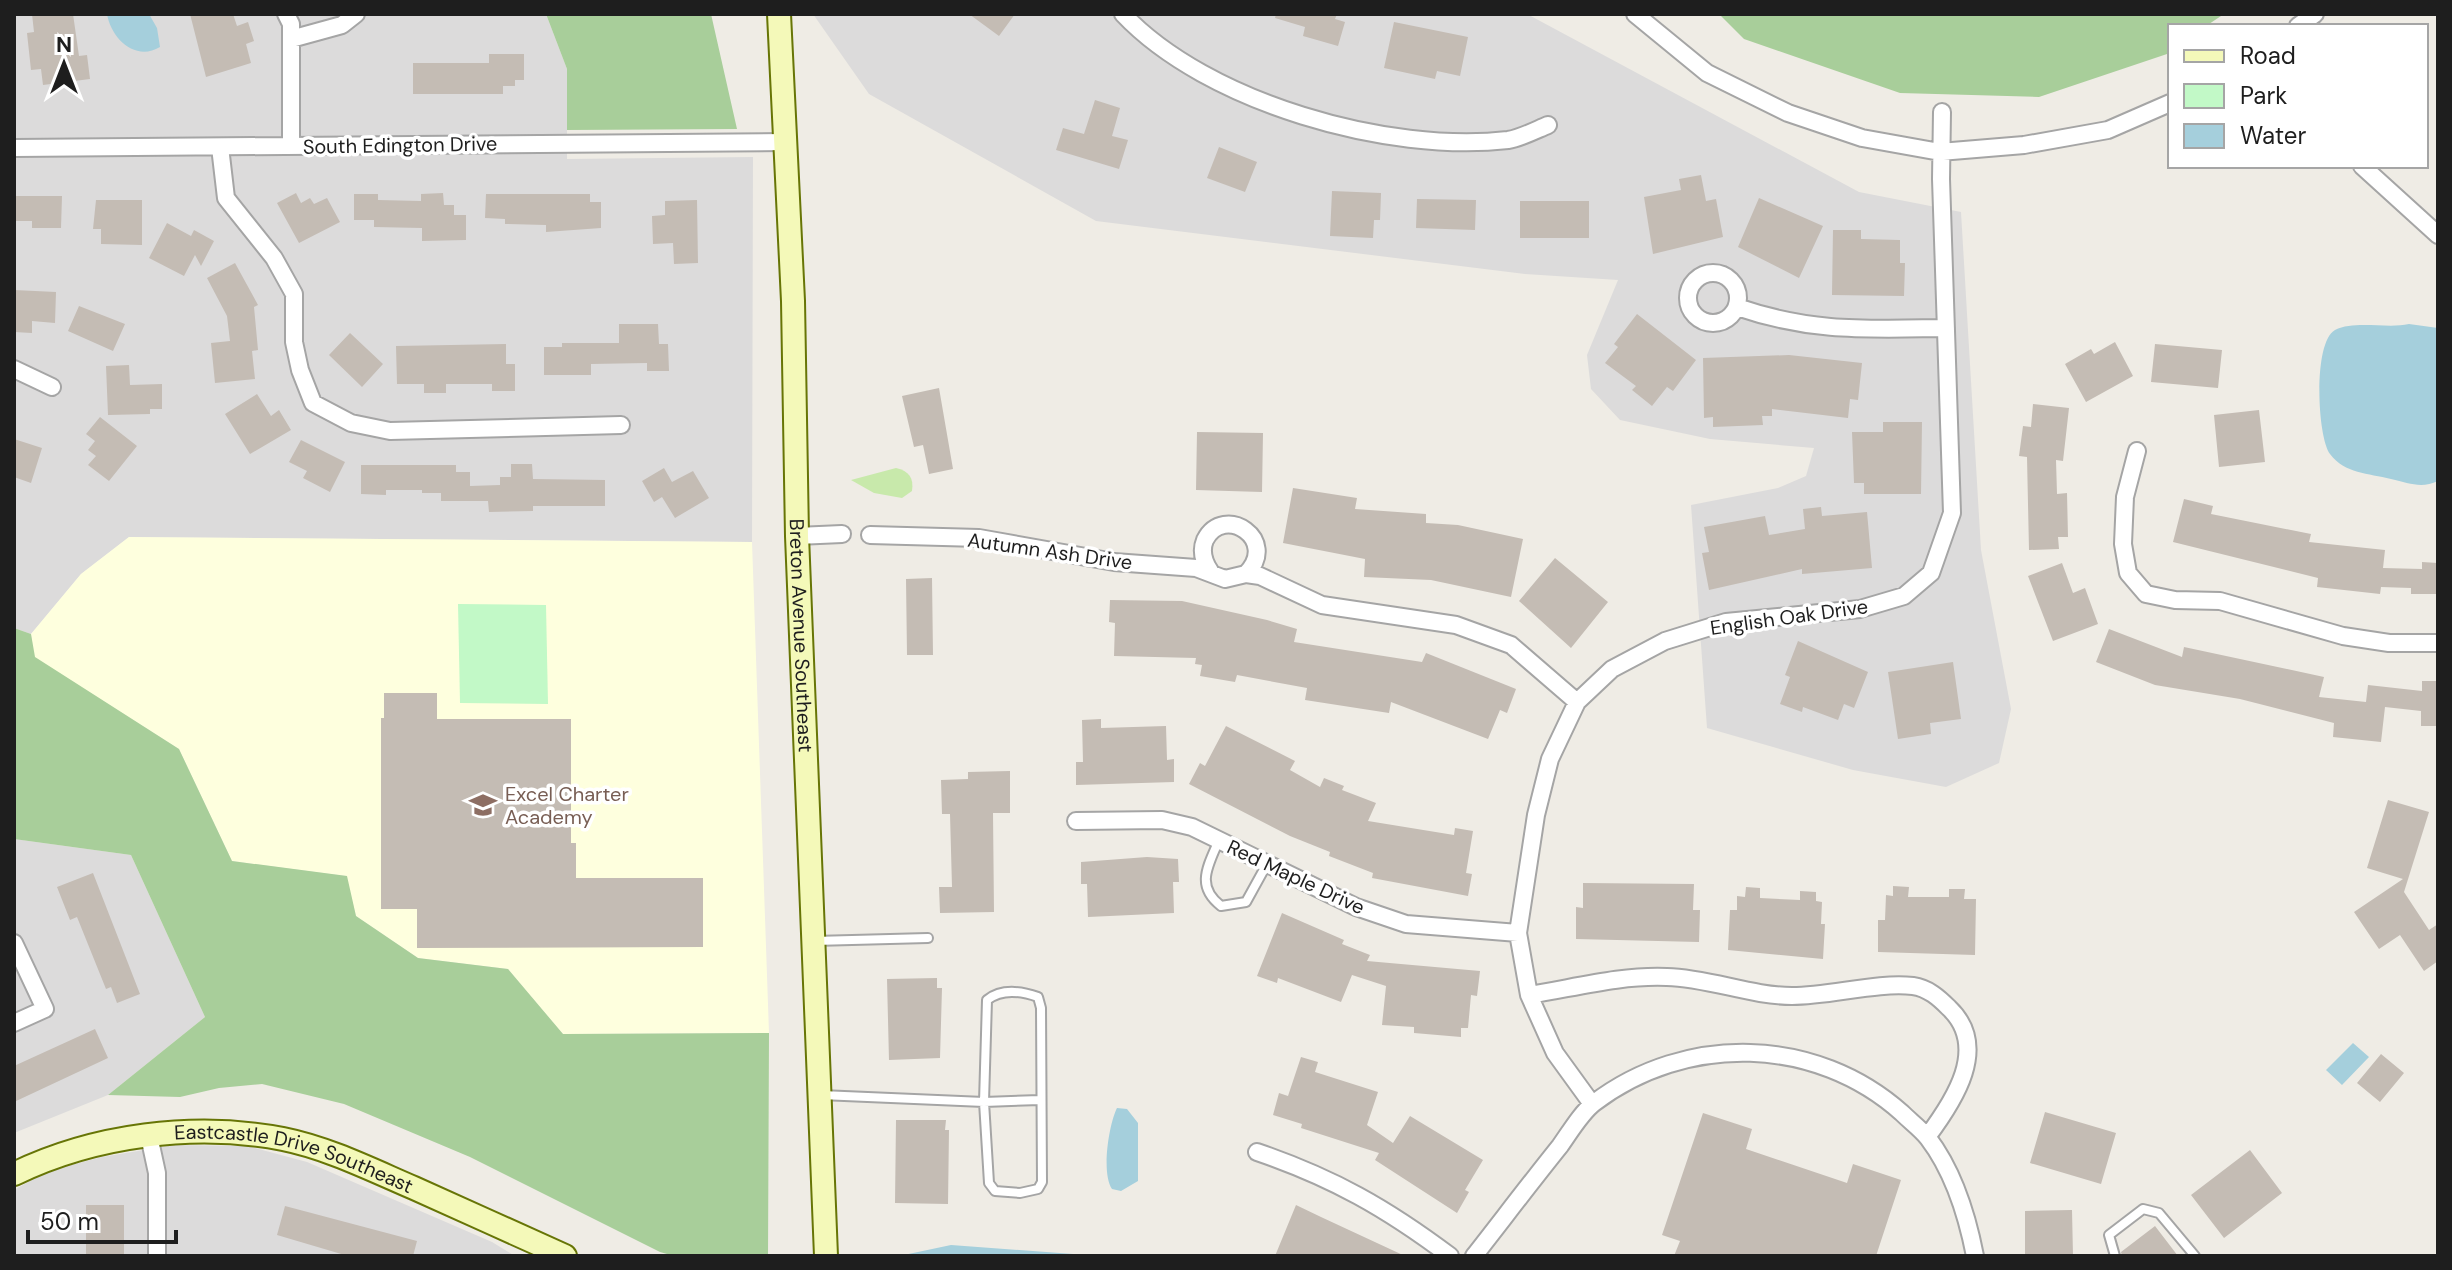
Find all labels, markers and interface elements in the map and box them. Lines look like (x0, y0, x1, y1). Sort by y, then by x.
north arrow (24, 24, 104, 104)
legend (2168, 24, 2428, 168)
text: N (56, 30, 72, 59)
text: Road (2240, 40, 2296, 71)
text: Park (2240, 80, 2287, 111)
text: Water (2240, 120, 2306, 151)
street label: South Edington Drive (303, 130, 497, 160)
street label: Breton Avenue Southeast (784, 519, 819, 753)
street label: Autumn Ash Drive (966, 527, 1134, 575)
street label: English Oak Drive (1708, 593, 1870, 641)
place label: Excel Charter Academy (505, 781, 629, 830)
school or university icon: Excel Charter Academy (468, 790, 498, 820)
street label: Red Maple Drive (1223, 834, 1369, 920)
street label: Eastcastle Drive Southeast (174, 1119, 417, 1199)
scale bar (28, 1194, 176, 1244)
text: 50 m (40, 1206, 99, 1237)

